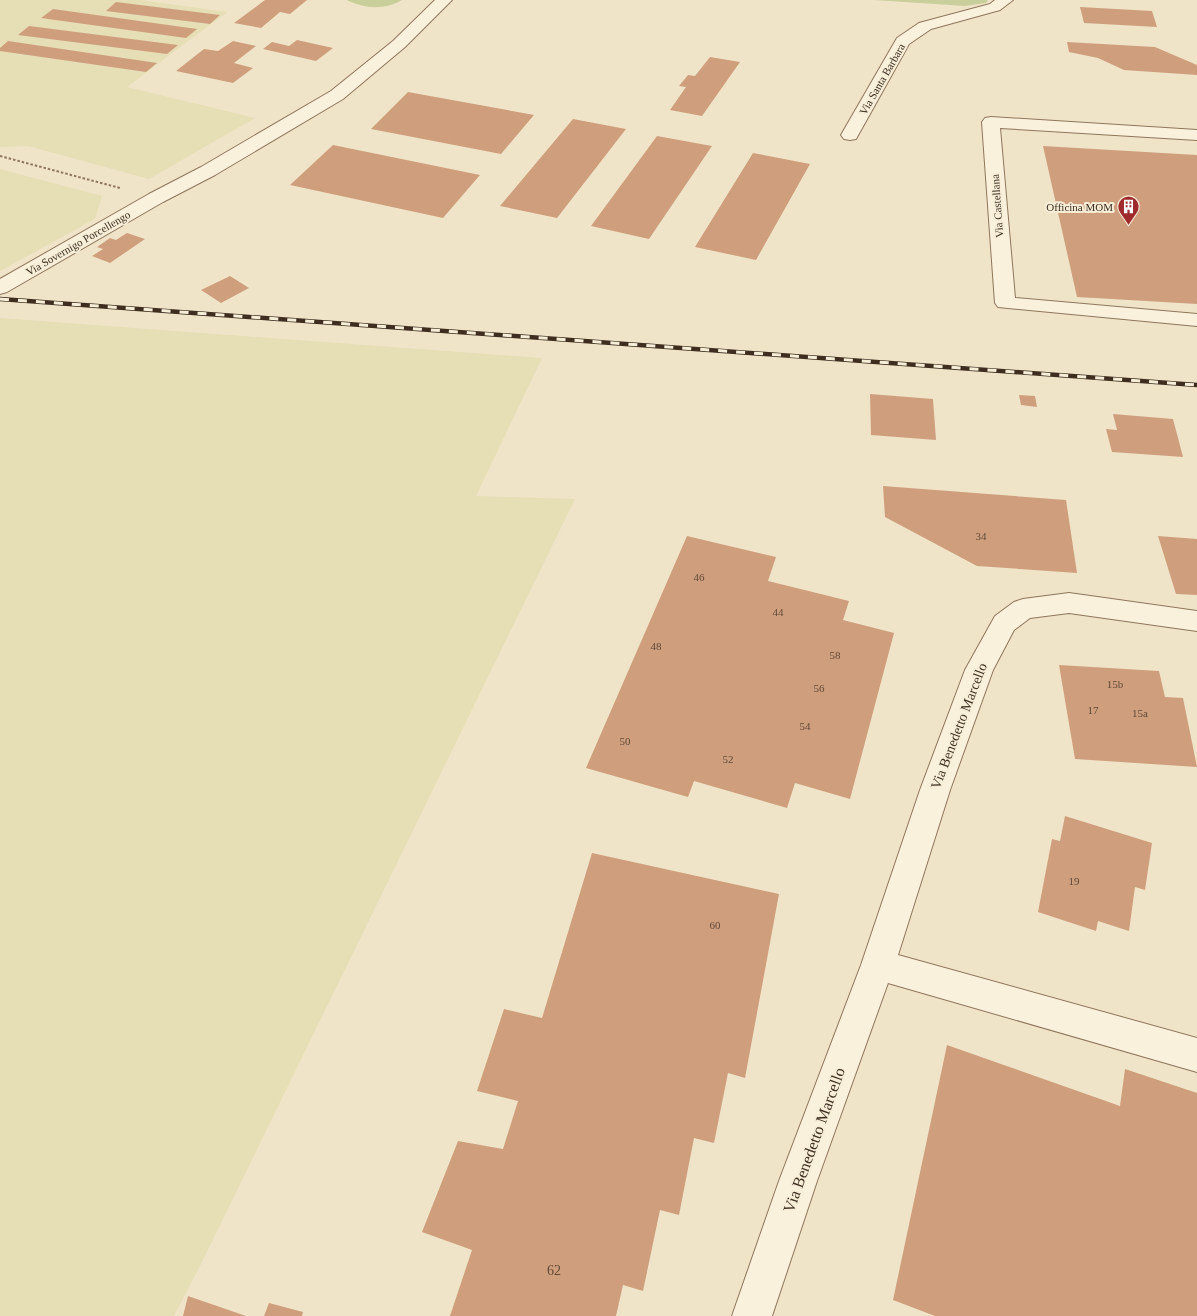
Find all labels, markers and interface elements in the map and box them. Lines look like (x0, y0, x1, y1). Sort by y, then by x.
street label: Via Santa Barbara (857, 41, 907, 117)
street label: Via Castellana (989, 174, 1005, 238)
building icon: Officina MOM (1117, 195, 1141, 226)
place label: Officina MOM (1046, 201, 1113, 213)
street label: Via Sovernigo Porcellengo (24, 208, 133, 278)
house number: 34 (976, 530, 987, 542)
house number: 46 (694, 571, 705, 583)
house number: 44 (773, 606, 784, 618)
house number: 48 (651, 640, 662, 652)
house number: 58 (830, 649, 841, 661)
street label: Via Benedetto Marcello (928, 661, 990, 791)
house number: 15b (1107, 678, 1124, 690)
house number: 56 (814, 682, 825, 694)
house number: 17 (1088, 704, 1099, 716)
house number: 15a (1132, 707, 1148, 719)
house number: 54 (800, 720, 811, 732)
house number: 50 (620, 735, 631, 747)
house number: 52 (723, 753, 734, 765)
house number: 19 (1069, 875, 1080, 887)
house number: 60 (710, 919, 721, 931)
street label: Via Benedetto Marcello (780, 1065, 848, 1215)
house number: 62 (547, 1263, 561, 1278)

